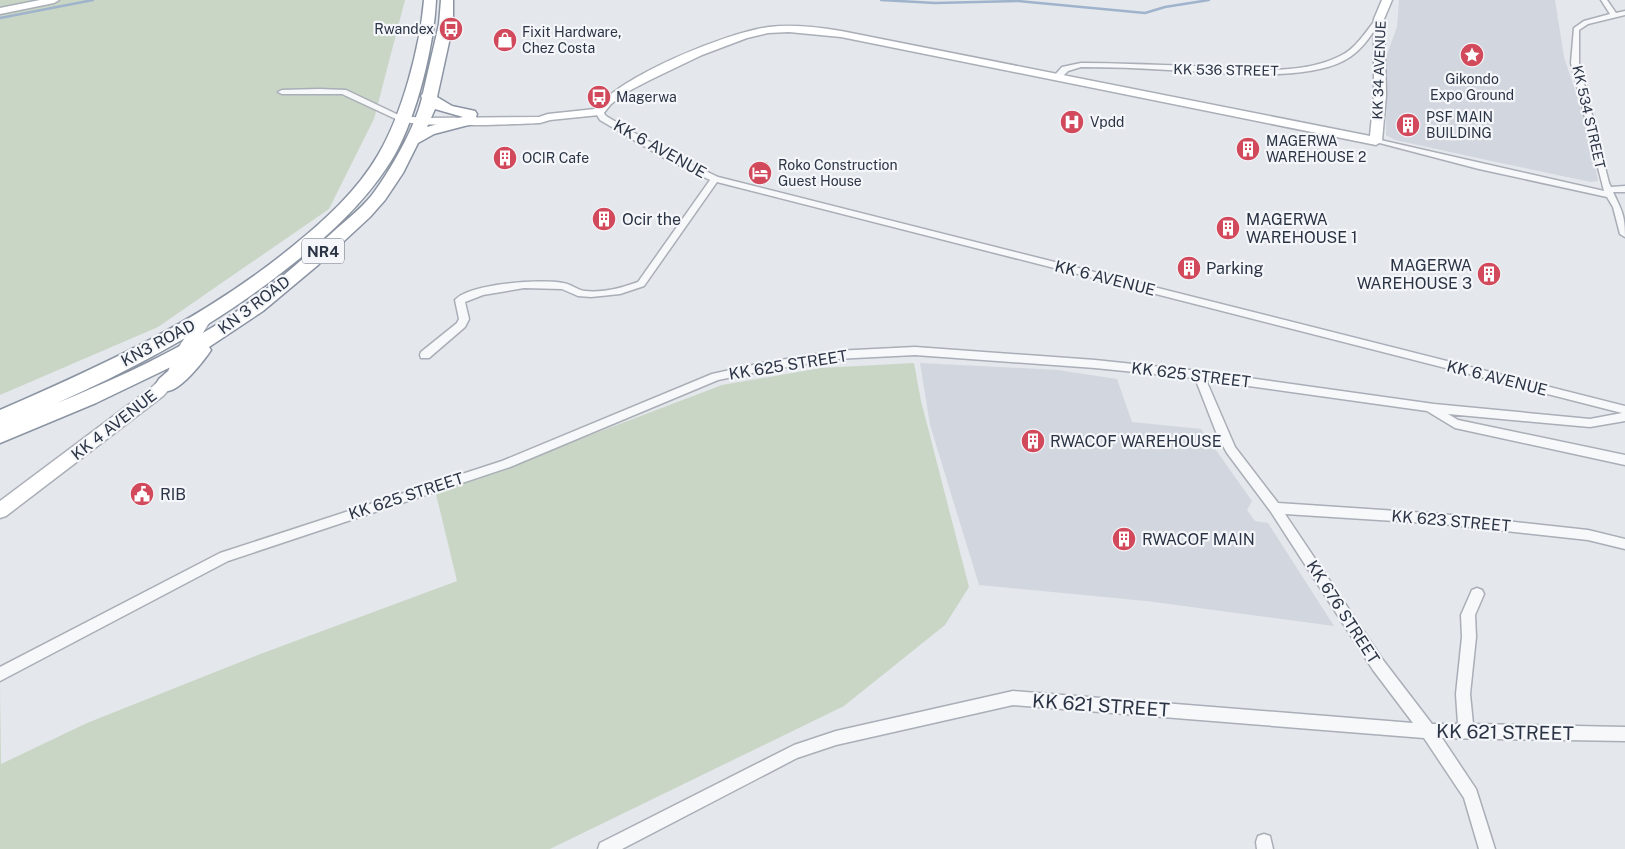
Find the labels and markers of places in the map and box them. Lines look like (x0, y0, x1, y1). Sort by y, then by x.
bus stop icon: Rwandex (438, 16, 464, 42)
place label: Rwandex (374, 21, 434, 37)
place label: Fixit Hardware, Chez Costa (522, 24, 621, 56)
shop icon: Fixit Hardware, Chez Costa (492, 27, 518, 53)
place icon: Gikondo Expo Ground (1459, 42, 1485, 68)
place label: Gikondo Expo Ground (1430, 71, 1514, 103)
bus stop icon: Magerwa (586, 84, 612, 110)
place label: Magerwa (616, 89, 677, 105)
hospital icon: Vpdd (1059, 109, 1085, 135)
place label: PSF MAIN BUILDING (1426, 109, 1493, 141)
building icon: PSF MAIN BUILDING (1395, 112, 1421, 138)
place label: Vpdd (1090, 114, 1124, 130)
place label: MAGERWA WAREHOUSE 2 (1266, 133, 1366, 165)
building icon: MAGERWA WAREHOUSE 2 (1235, 136, 1261, 162)
building icon: OCIR Cafe (492, 145, 518, 171)
place label: OCIR Cafe (522, 150, 589, 166)
place label: Roko Construction Guest House (778, 157, 898, 189)
hotel icon: Roko Construction Guest House (747, 160, 773, 186)
building icon: Ocir the (591, 206, 617, 232)
place label: Ocir the (622, 210, 681, 229)
place label: MAGERWA WAREHOUSE 1 (1246, 210, 1358, 247)
building icon: MAGERWA WAREHOUSE 1 (1215, 215, 1241, 241)
building icon: Parking (1176, 255, 1202, 281)
place label: MAGERWA WAREHOUSE 3 (1357, 256, 1472, 293)
place label: Parking (1206, 259, 1263, 278)
building icon: MAGERWA WAREHOUSE 3 (1476, 261, 1502, 287)
building icon: RWACOF WAREHOUSE (1020, 428, 1046, 454)
place label: RWACOF WAREHOUSE (1050, 432, 1222, 451)
public building icon: RIB (129, 481, 155, 507)
place label: RIB (160, 485, 186, 504)
building icon: RWACOF MAIN (1111, 526, 1137, 552)
place label: RWACOF MAIN (1142, 530, 1255, 549)

